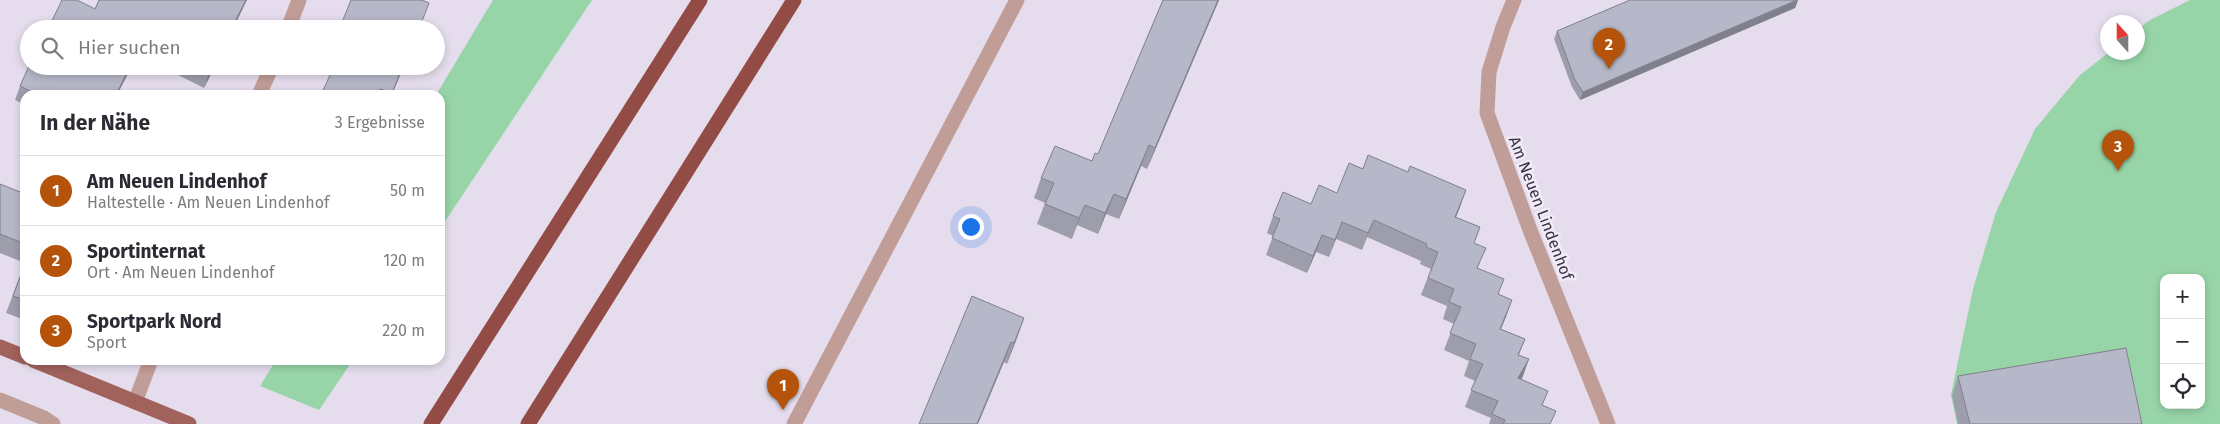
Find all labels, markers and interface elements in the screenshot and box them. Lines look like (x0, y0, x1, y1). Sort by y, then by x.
north arrow (2100, 15, 2145, 60)
search box (20, 20, 445, 75)
pin: 2 (1593, 28, 1625, 69)
icon: search (38, 34, 66, 62)
text: Hier suchen (78, 36, 181, 59)
text: In der Nähe (40, 110, 150, 136)
text: 3 Ergebnisse (335, 113, 425, 132)
pin: 3 (2102, 130, 2134, 171)
street label: Am Neuen Lindenhof (1505, 134, 1578, 284)
text: Am Neuen Lindenhof (87, 170, 266, 193)
text: 1 (52, 181, 60, 200)
text: 50 m (390, 181, 425, 200)
text: Haltestelle · Am Neuen Lindenhof (87, 193, 329, 212)
your location (958, 214, 984, 240)
text: Sportinternat (87, 240, 205, 263)
text: 2 (52, 251, 60, 270)
text: 120 m (383, 251, 425, 270)
text: Ort · Am Neuen Lindenhof (87, 263, 274, 282)
map controls (2160, 274, 2205, 409)
button: + (2160, 274, 2205, 319)
text: Sportpark Nord (87, 310, 222, 333)
button: − (2160, 319, 2205, 364)
text: 3 (52, 321, 60, 340)
text: 220 m (382, 321, 425, 340)
text: Sport (87, 333, 127, 352)
button: locate (2160, 364, 2205, 409)
pin: 1 (767, 369, 799, 410)

